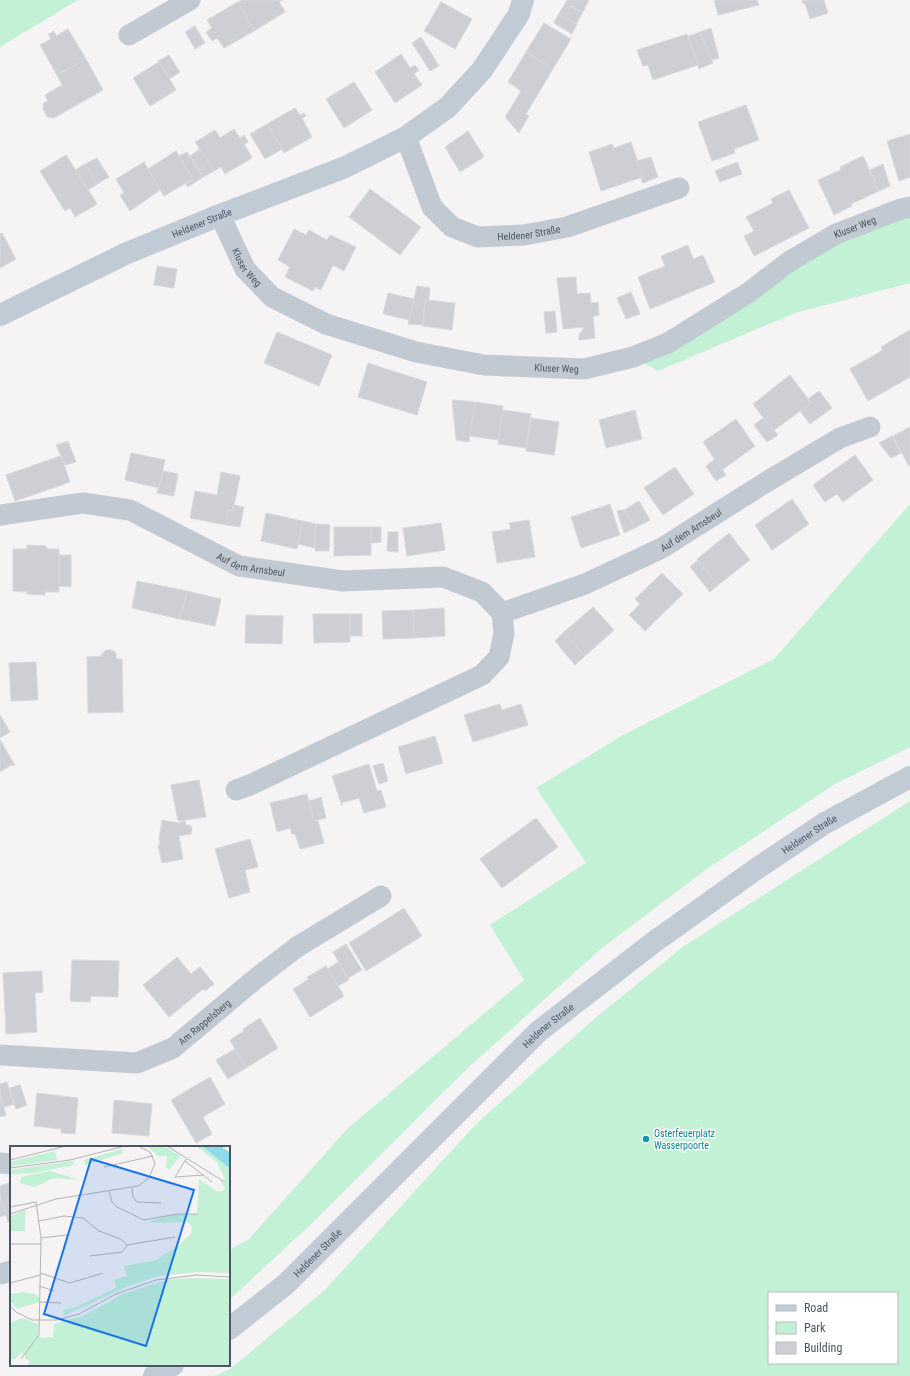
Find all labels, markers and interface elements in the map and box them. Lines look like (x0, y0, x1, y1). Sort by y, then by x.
street label: Heldener Straße (170, 205, 233, 240)
street label: Kluser Weg (832, 214, 877, 240)
street label: Heldener Straße (497, 223, 562, 242)
street label: Kluser Weg (230, 246, 264, 288)
street label: Kluser Weg (534, 362, 579, 374)
street label: Auf dem Arnsbeul (658, 506, 724, 553)
street label: Auf dem Arnsbeul (215, 550, 286, 578)
street label: Heldener Straße (780, 812, 839, 856)
street label: Am Rappelsberg (176, 997, 233, 1047)
street label: Heldener Straße (520, 1001, 576, 1050)
place label: Osterfeuerplatz Wasserpoorte (654, 1128, 715, 1151)
marker: Osterfeuerplatz Wasserpoorte (641, 1134, 651, 1144)
inset map (10, 1146, 230, 1366)
street label: Heldener Straße (291, 1226, 344, 1279)
legend (768, 1292, 898, 1364)
text: Road (804, 1301, 828, 1315)
text: Park (804, 1321, 826, 1335)
text: Building (804, 1341, 842, 1355)

